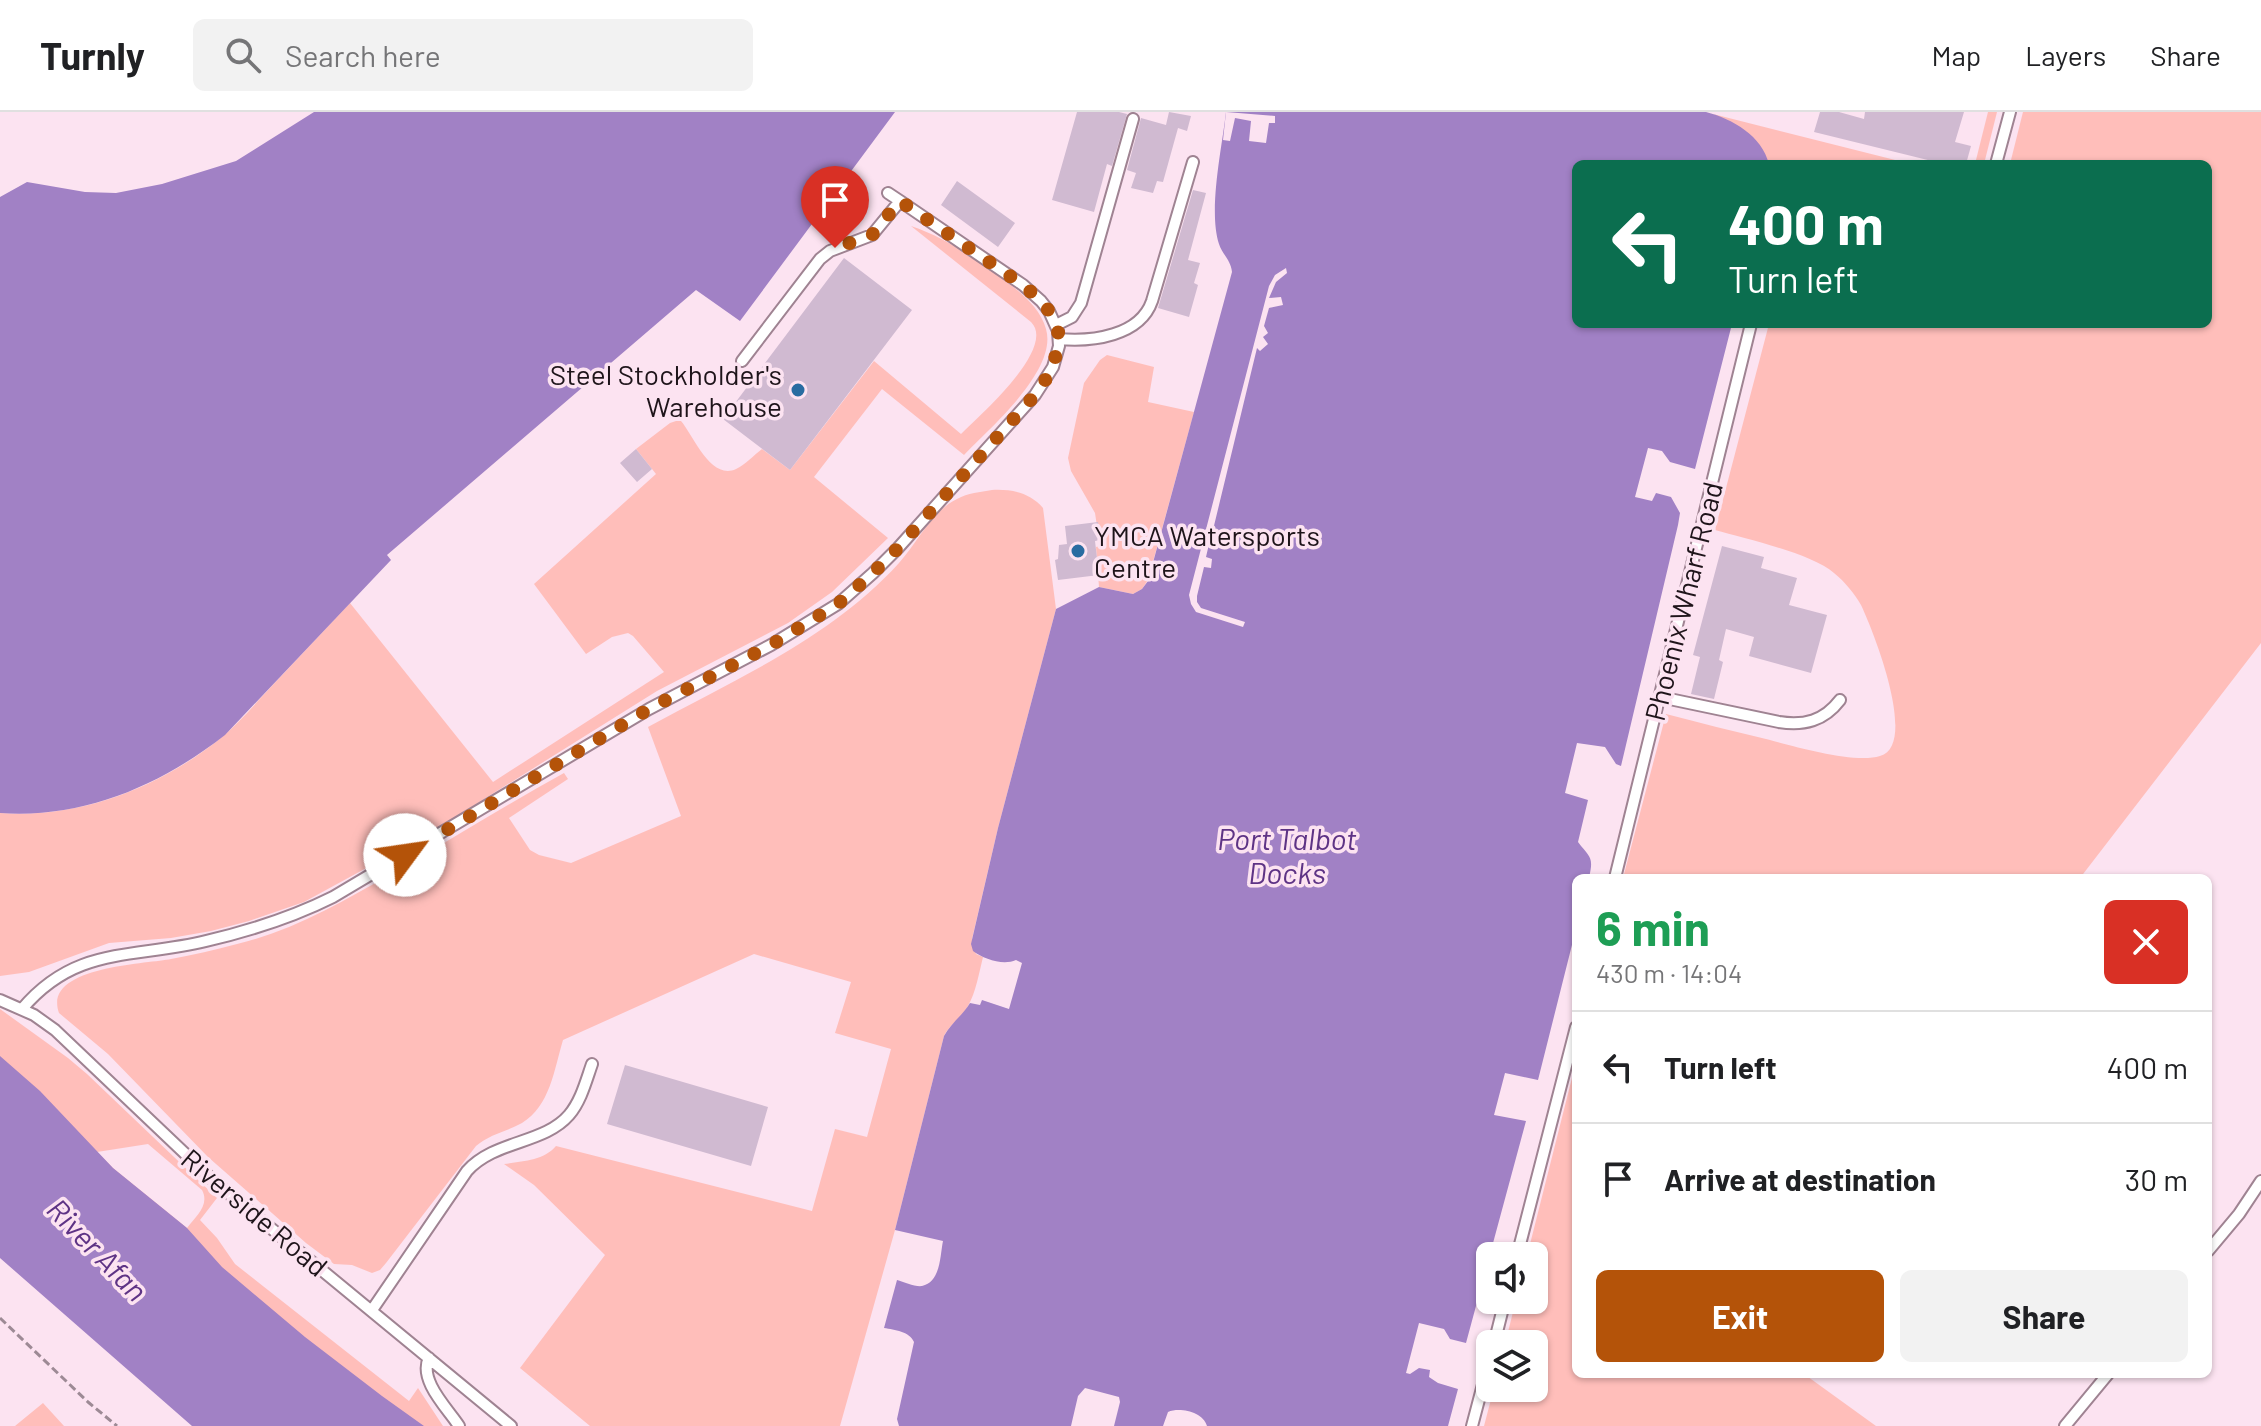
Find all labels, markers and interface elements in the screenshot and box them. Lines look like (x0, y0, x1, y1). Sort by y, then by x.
search box (193, 19, 753, 91)
text: Turnly (40, 32, 145, 78)
icon: search (221, 33, 265, 77)
text: Search here (285, 37, 441, 73)
text: Map (1931, 38, 1981, 72)
text: Layers (2025, 38, 2106, 72)
text: Share (2150, 38, 2221, 72)
pin (801, 166, 869, 248)
icon: arrive (813, 178, 857, 222)
text: 400 m (1728, 189, 1884, 256)
icon: left (1596, 192, 1700, 296)
text: Turn left (1728, 257, 1859, 300)
place label: Steel Stockholder's Warehouse (550, 357, 782, 423)
marker: Steel Stockholder's Warehouse (789, 381, 807, 399)
street label: Phoenix Wharf Road (1637, 478, 1729, 724)
place label: YMCA Watersports Centre (1094, 518, 1320, 584)
marker: YMCA Watersports Centre (1069, 542, 1087, 560)
position arrow (363, 813, 447, 897)
water label: Port Talbot Docks (1217, 820, 1357, 890)
text: 6 min (1596, 898, 1710, 956)
button: close (2104, 900, 2188, 984)
text: 430 m · 14:04 (1596, 957, 1742, 988)
icon: left (1596, 1045, 1640, 1089)
text: Turn left (1664, 1049, 1777, 1085)
text: 400 m (2107, 1049, 2188, 1085)
street label: Riverside Road (175, 1141, 335, 1283)
icon: arrive (1596, 1157, 1640, 1201)
text: Arrive at destination (1664, 1161, 1936, 1197)
text: 30 m (2125, 1161, 2188, 1197)
water label: River Afan (40, 1190, 156, 1308)
map controls (1476, 1242, 1548, 1402)
button: sound (1476, 1242, 1548, 1314)
button: Exit (1596, 1270, 1884, 1362)
button: Share (1900, 1270, 2188, 1362)
button: layers (1476, 1330, 1548, 1402)

